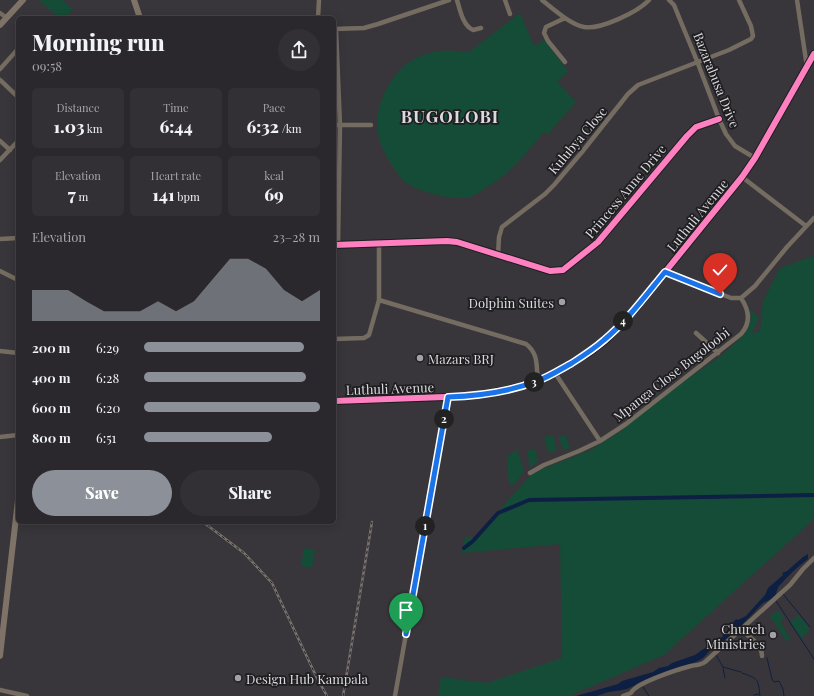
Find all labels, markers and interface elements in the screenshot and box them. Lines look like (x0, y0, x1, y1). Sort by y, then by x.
text: Morning run (32, 27, 165, 57)
button: share (278, 29, 320, 71)
street label: Bazarabusa Drive (690, 30, 744, 131)
text: 09:58 (32, 57, 62, 74)
text: Distance (57, 100, 99, 115)
text: Time (163, 100, 189, 115)
text: Pace (263, 100, 285, 115)
street label: Kulubya Close (544, 103, 610, 177)
district label: BUGOLOBI (401, 105, 499, 127)
text: 1.03 (53, 115, 84, 137)
text: 6:44 (159, 115, 193, 137)
text: 6:32 (246, 115, 279, 137)
text: km (84, 121, 103, 136)
text: /km (279, 121, 302, 136)
street label: Princess Anne Drive (581, 140, 670, 242)
text: Elevation (55, 168, 101, 183)
text: Heart rate (151, 168, 201, 183)
text: kcal (264, 168, 284, 183)
street label: Luthuli Avenue (663, 175, 732, 255)
text: 7 (68, 183, 76, 205)
text: 141 (152, 183, 175, 205)
text: 69 (264, 183, 284, 205)
text: m (76, 189, 88, 204)
text: bpm (175, 189, 200, 204)
text: Elevation (32, 228, 86, 245)
text: 23–28 m (273, 228, 320, 245)
pin (703, 253, 737, 294)
icon: check (709, 259, 731, 281)
place label: Dolphin Suites (469, 294, 554, 311)
marker: Dolphin Suites (557, 297, 567, 307)
pin: 4 (613, 311, 633, 331)
text: 4 (620, 313, 626, 328)
street label: Mpanga Close Bugoloobi (610, 323, 733, 425)
text: 200 m (32, 339, 70, 356)
text: 6:29 (96, 339, 119, 356)
place label: Mazars BRJ (428, 350, 494, 367)
marker: Mazars BRJ (415, 353, 425, 363)
text: 400 m (32, 369, 70, 386)
text: 6:28 (96, 369, 119, 386)
pin: 3 (524, 372, 544, 392)
text: 3 (531, 374, 537, 389)
street label: Luthuli Avenue (346, 378, 435, 398)
text: 600 m (32, 399, 71, 416)
text: 6:20 (96, 399, 120, 416)
pin: 2 (434, 409, 454, 429)
text: 2 (441, 411, 447, 426)
text: 800 m (32, 429, 71, 446)
text: 6:51 (96, 429, 116, 446)
button: Save (32, 470, 172, 516)
button: Share (180, 470, 320, 516)
pin: 1 (415, 516, 435, 536)
text: 1 (423, 518, 427, 533)
pin (389, 593, 423, 634)
icon: arrive (395, 599, 417, 621)
place label: Church Ministries (706, 620, 765, 652)
marker: Church Ministries (768, 630, 778, 640)
place label: Design Hub Kampala (246, 670, 369, 687)
marker: Design Hub Kampala (233, 673, 243, 683)

